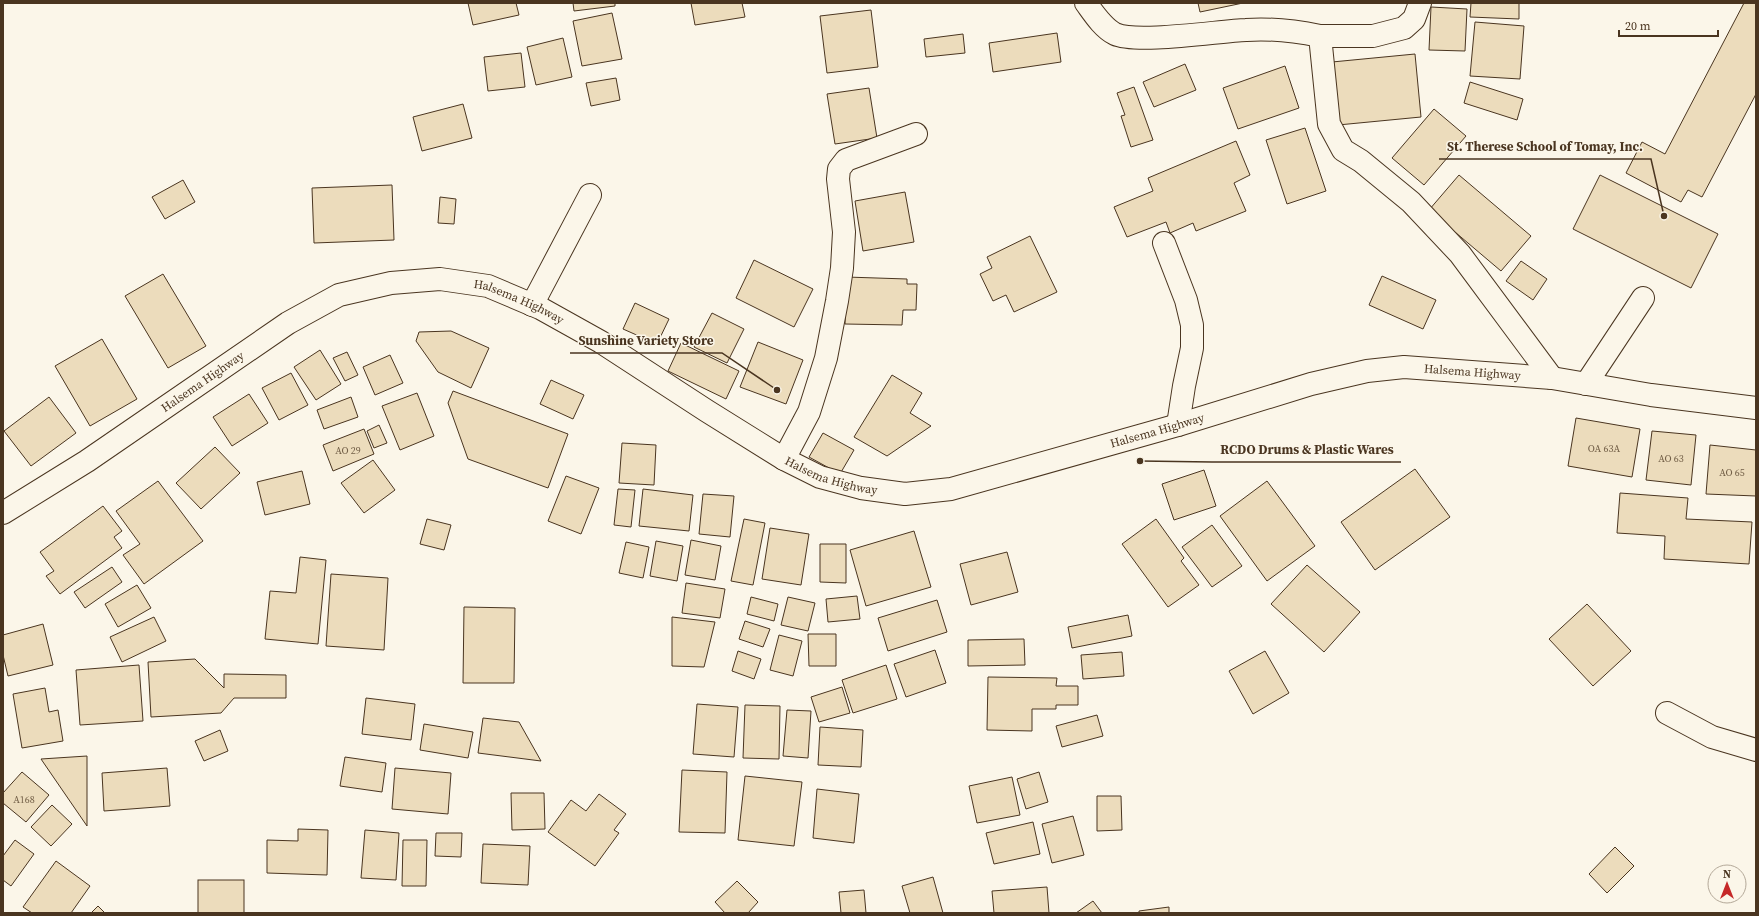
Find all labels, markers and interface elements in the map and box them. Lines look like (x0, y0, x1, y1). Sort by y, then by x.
scale bar (1619, 12, 1718, 38)
text: 20 m (1625, 18, 1651, 34)
callout: St. Therese School of Tomay, Inc. (1439, 134, 1651, 159)
text: St. Therese School of Tomay, Inc. (1447, 138, 1643, 155)
street label: Halsema Highway (473, 276, 568, 328)
callout: Sunshine Variety Store (570, 328, 722, 353)
text: Sunshine Variety Store (578, 332, 714, 349)
street label: Halsema Highway (158, 347, 248, 416)
street label: Halsema Highway (1423, 361, 1522, 384)
street label: Halsema Highway (1108, 409, 1207, 452)
callout: RCDO Drums & Plastic Wares (1212, 437, 1401, 462)
text: RCDO Drums & Plastic Wares (1220, 441, 1394, 458)
house number: OA 63A (1588, 442, 1620, 455)
house number: AO 29 (335, 444, 361, 457)
house number: AO 63 (1658, 452, 1684, 465)
street label: Halsema Highway (782, 453, 879, 498)
house number: AO 65 (1719, 466, 1745, 479)
house number: A168 (13, 793, 35, 806)
north arrow (1707, 864, 1747, 904)
text: N (1723, 867, 1731, 882)

